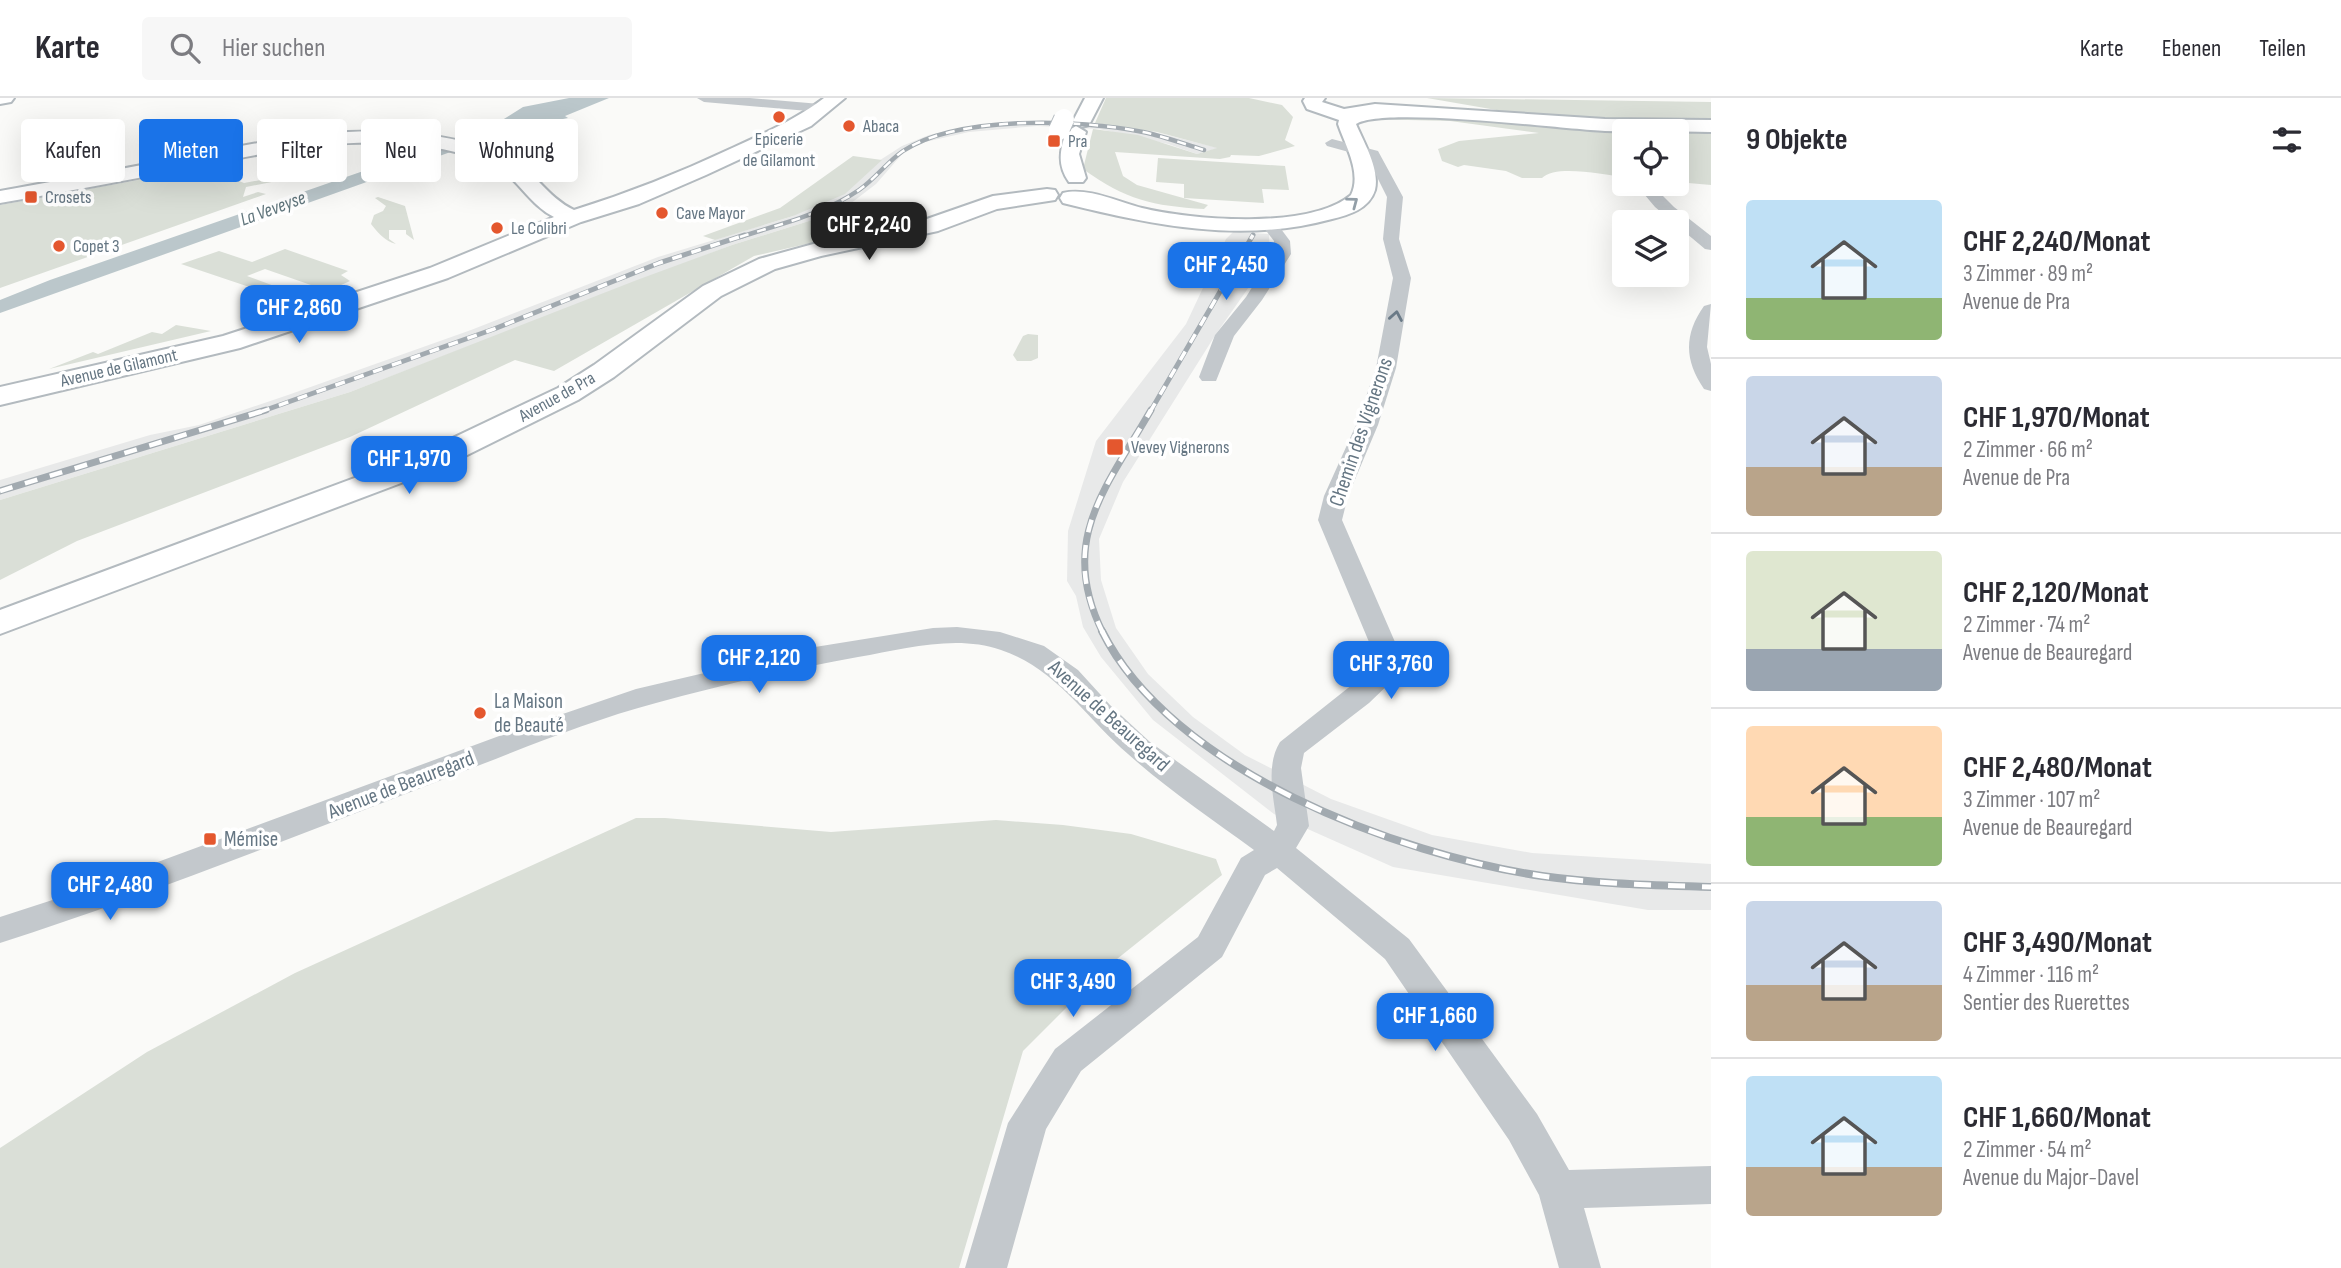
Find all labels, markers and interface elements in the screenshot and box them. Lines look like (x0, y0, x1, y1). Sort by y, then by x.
search box (142, 17, 632, 80)
text: Karte (35, 28, 100, 68)
icon: search (166, 29, 204, 67)
text: Hier suchen (222, 33, 325, 64)
text: Karte (2080, 34, 2124, 63)
text: Ebenen (2162, 34, 2221, 63)
text: Teilen (2259, 34, 2306, 63)
marker: Epicerie de Gilamont (771, 109, 787, 125)
place label: Abaca (862, 116, 899, 137)
marker: Abaca (841, 118, 857, 134)
chip: Kaufen (21, 119, 125, 182)
chip: Mieten (139, 119, 243, 182)
chip: Filter (257, 119, 347, 182)
chip: Neu (361, 119, 441, 182)
chip: Wohnung (455, 119, 578, 182)
map controls (1612, 119, 1689, 287)
button: locate (1612, 119, 1689, 196)
icon: filters (2268, 121, 2306, 159)
text: 9 Objekte (1746, 122, 1848, 158)
place label: Epicerie de Gilamont (743, 129, 816, 171)
place label: Pra (1068, 131, 1087, 152)
marker: Pra (1046, 133, 1062, 149)
water label: La Veveyse (237, 186, 309, 231)
place label: Crosets (45, 187, 91, 208)
marker: Crosets (23, 189, 39, 205)
one-way arrow (1345, 198, 1357, 210)
pin: CHF 2,240 (789, 202, 949, 262)
place label: Cave Mayor (676, 203, 745, 224)
marker: Cave Mayor (654, 205, 670, 221)
button: layers (1612, 210, 1689, 287)
text: CHF 2,240 (827, 211, 911, 239)
place label: Le Colibri (511, 218, 567, 239)
marker: Le Colibri (489, 220, 505, 236)
text: CHF 2,240/Monat (1963, 224, 2150, 260)
icon: home (1802, 228, 1886, 312)
place label: Copet 3 (73, 236, 120, 257)
marker: Copet 3 (51, 238, 67, 254)
pin: CHF 2,450 (1146, 242, 1306, 302)
text: CHF 2,450 (1184, 251, 1268, 279)
text: 3 Zimmer · 89 m² (1963, 260, 2093, 288)
pin: CHF 2,860 (219, 286, 379, 345)
text: Avenue de Pra (1963, 288, 2070, 316)
text: CHF 2,860 (256, 294, 342, 322)
one-way arrow (1387, 310, 1402, 322)
street label: Avenue de Gilamont (57, 344, 180, 392)
street label: Chemin des Vignerons (1324, 354, 1398, 510)
street label: Avenue de Pra (514, 367, 599, 427)
text: CHF 1,970/Monat (1963, 400, 2150, 436)
icon: home (1802, 404, 1886, 488)
pin: CHF 1,970 (329, 436, 489, 496)
text: 2 Zimmer · 66 m² (1963, 436, 2093, 464)
marker: Vevey Vignerons (1105, 437, 1125, 457)
place label: Vevey Vignerons (1131, 437, 1229, 458)
text: CHF 1,970 (367, 445, 451, 473)
text: Avenue de Pra (1963, 464, 2070, 492)
text: CHF 2,120/Monat (1963, 575, 2149, 611)
icon: home (1802, 579, 1886, 663)
text: 2 Zimmer · 74 m² (1963, 611, 2090, 639)
pin: CHF 2,120 (679, 636, 839, 695)
text: Avenue de Beauregard (1963, 639, 2132, 667)
pin: CHF 3,760 (1311, 642, 1471, 701)
text: CHF 2,120 (717, 644, 801, 672)
text: CHF 3,760 (1349, 650, 1433, 678)
street label: Avenue de Beauregard (1042, 654, 1175, 777)
place label: La Maison de Beauté (494, 689, 564, 738)
marker: La Maison de Beauté (472, 705, 488, 721)
street label: Avenue de Beauregard (323, 746, 478, 825)
text: CHF 2,480/Monat (1963, 750, 2152, 786)
icon: home (1802, 754, 1886, 838)
text: 3 Zimmer · 107 m² (1963, 786, 2100, 814)
text: Avenue de Beauregard (1963, 814, 2132, 842)
place label: Mémise (224, 827, 278, 852)
marker: Mémise (202, 831, 218, 847)
pin: CHF 2,480 (30, 862, 190, 922)
text: CHF 2,480 (67, 871, 153, 899)
text: CHF 3,490/Monat (1963, 925, 2152, 961)
icon: home (1802, 929, 1886, 1013)
pin: CHF 3,490 (993, 960, 1153, 1019)
text: 4 Zimmer · 116 m² (1963, 961, 2099, 989)
text: CHF 3,490 (1030, 968, 1116, 996)
text: Sentier des Ruerettes (1963, 989, 2130, 1017)
pin: CHF 1,660 (1355, 993, 1515, 1053)
text: CHF 1,660 (1393, 1002, 1477, 1030)
text: CHF 1,660/Monat (1963, 1100, 2151, 1136)
icon: home (1802, 1104, 1886, 1188)
text: 2 Zimmer · 54 m² (1963, 1136, 2092, 1164)
text: Avenue du Major-Davel (1963, 1164, 2139, 1192)

